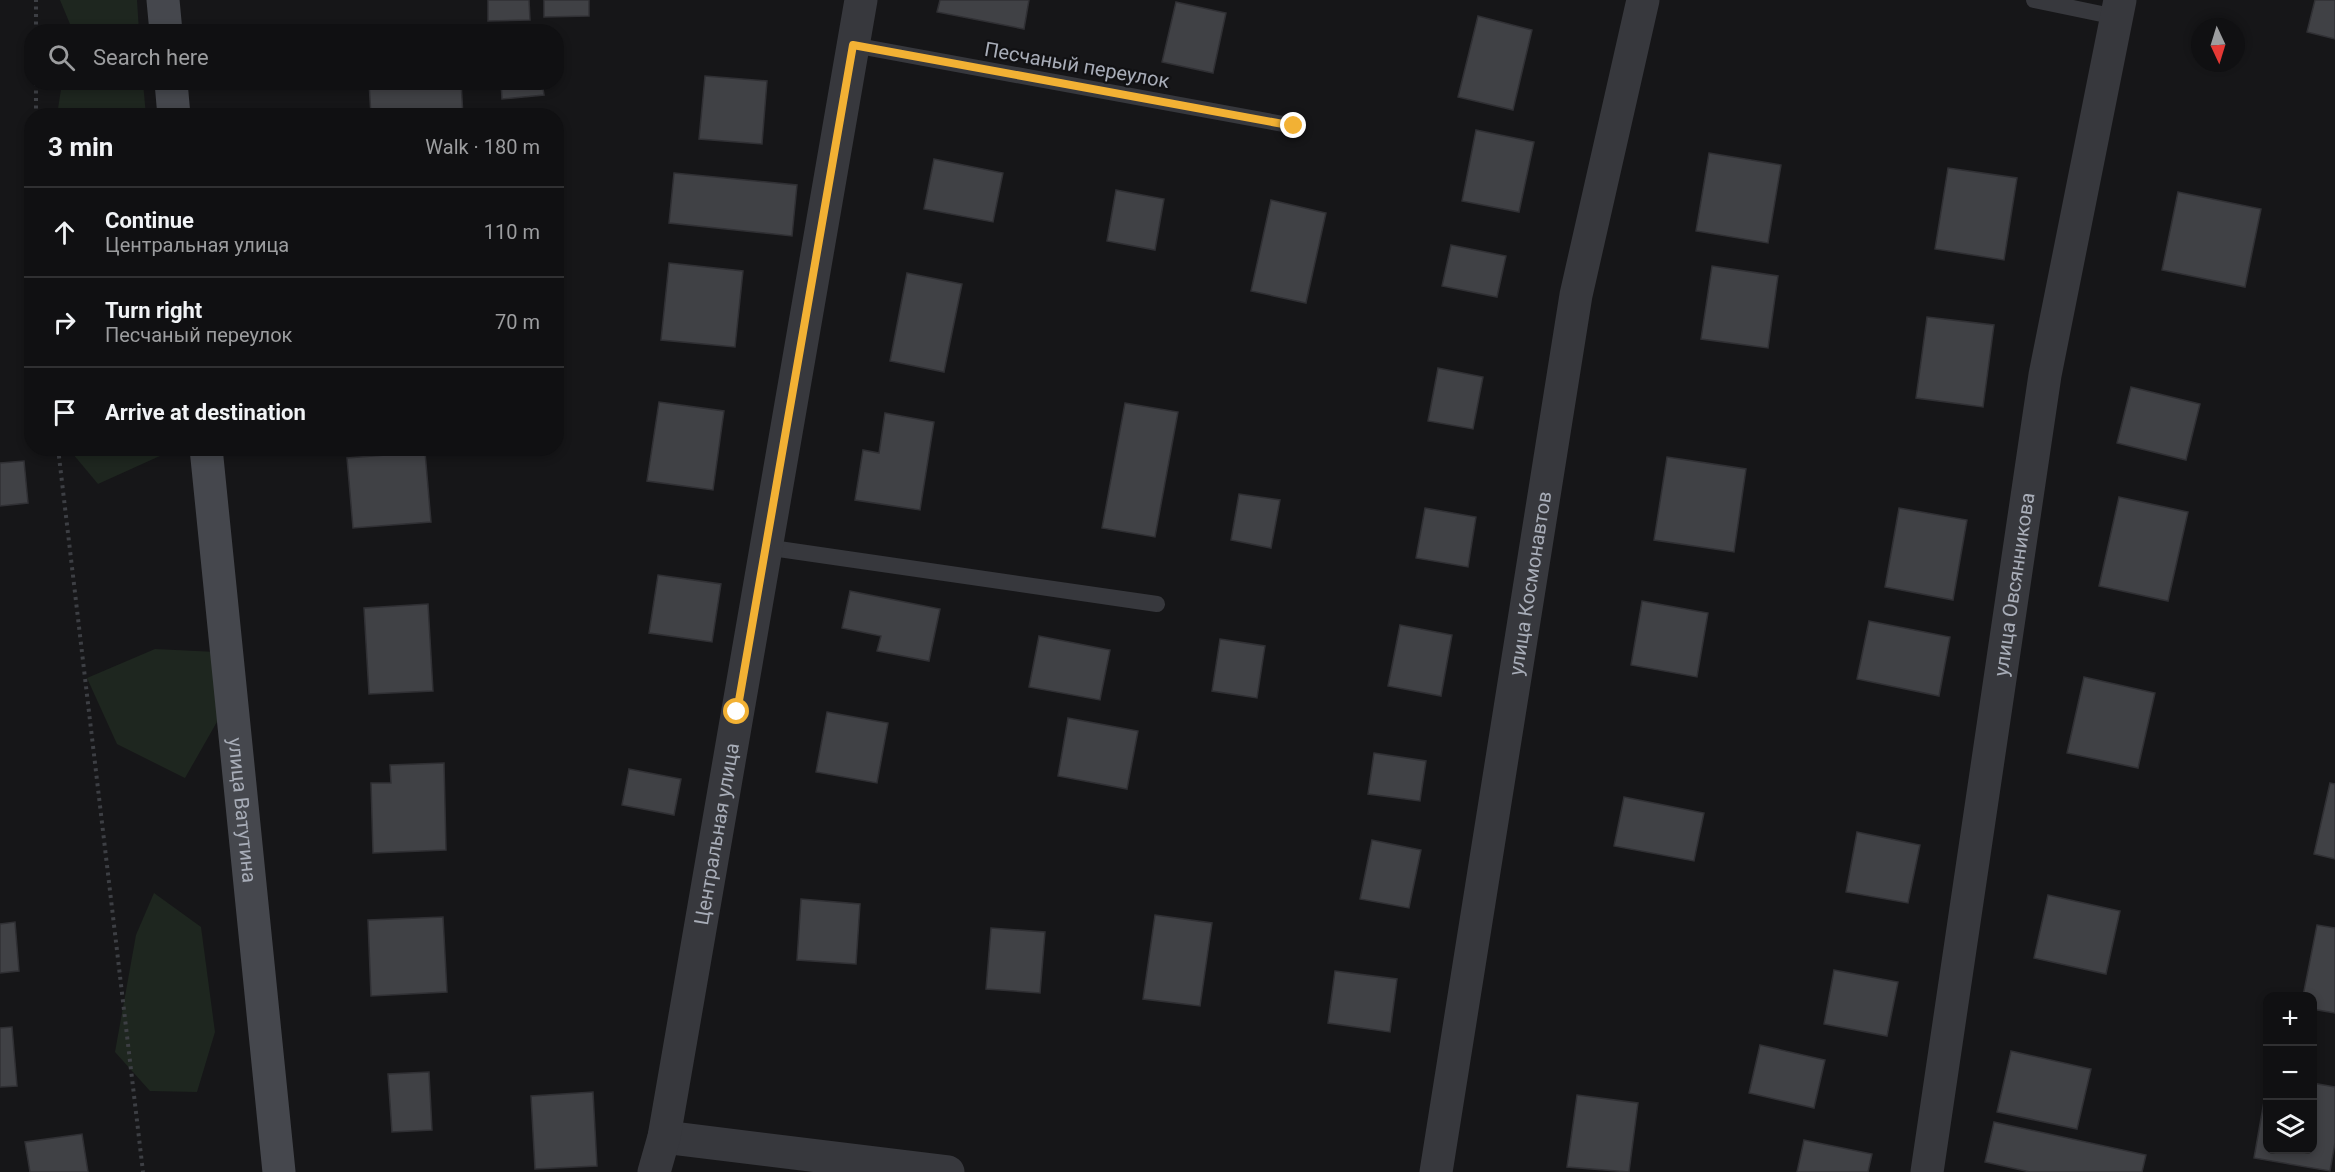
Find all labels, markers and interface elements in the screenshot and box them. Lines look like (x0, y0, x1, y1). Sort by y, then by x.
north arrow (2191, 18, 2245, 72)
search box (24, 24, 564, 90)
street label: Песчаный переулок (983, 37, 1172, 93)
icon: search (45, 41, 78, 74)
text: Search here (93, 45, 209, 70)
route end (1280, 112, 1306, 138)
text: 3 min (48, 132, 113, 162)
text: Walk · 180 m (425, 135, 540, 159)
text: Continue (105, 208, 194, 233)
icon: ahead (48, 216, 81, 249)
text: 110 m (484, 220, 540, 244)
text: Центральная улица (105, 233, 289, 257)
text: Turn right (105, 298, 202, 323)
icon: right (48, 306, 81, 339)
text: 70 m (495, 310, 540, 334)
text: Песчаный переулок (105, 323, 292, 347)
icon: arrive (48, 396, 81, 429)
text: Arrive at destination (105, 400, 306, 425)
street label: улица Космонавтов (1503, 490, 1556, 677)
street label: улица Овсянникова (1989, 491, 2039, 678)
route start (723, 698, 749, 724)
street label: улица Ватутина (223, 736, 262, 884)
street label: Центральная улица (689, 741, 744, 927)
map controls (2263, 992, 2317, 1154)
button: + (2263, 992, 2317, 1046)
button: − (2263, 1046, 2317, 1100)
button: layers (2263, 1100, 2317, 1154)

